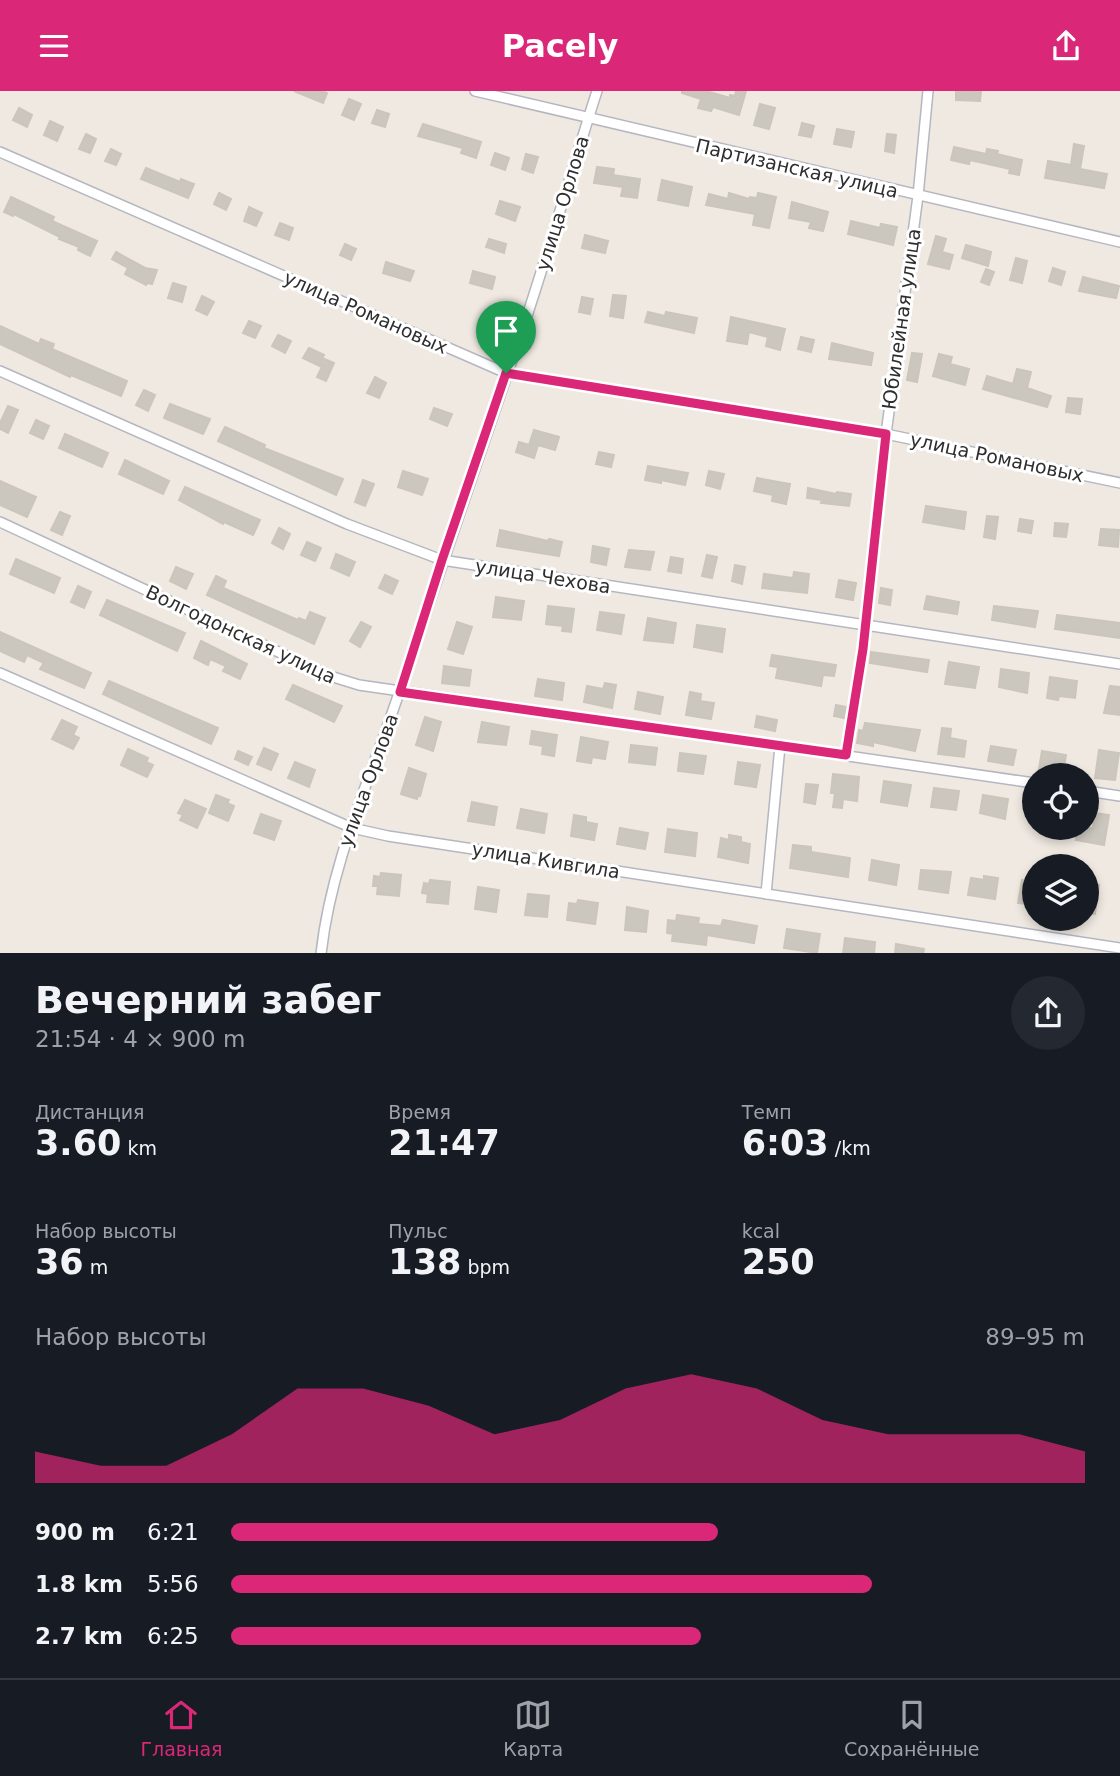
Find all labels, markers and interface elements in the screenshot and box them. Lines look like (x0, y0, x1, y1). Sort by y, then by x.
icon: menu (35, 27, 73, 65)
text: Pacely (502, 27, 618, 65)
icon: share (1047, 27, 1085, 65)
street label: улица Орлова (531, 133, 593, 273)
street label: Партизанская улица (694, 134, 900, 202)
street label: Юбилейная улица (877, 227, 925, 411)
street label: улица Романовых (281, 266, 451, 358)
pin (476, 301, 536, 373)
icon: arrive (487, 312, 525, 350)
street label: улица Романовых (908, 428, 1086, 486)
street label: улица Чехова (474, 554, 612, 598)
street label: Волгодонская улица (143, 580, 339, 688)
street label: улица Орлова (334, 710, 402, 850)
map controls (1022, 763, 1099, 931)
button: locate (1022, 763, 1099, 840)
street label: улица Кивгила (470, 837, 622, 883)
button: layers (1022, 854, 1099, 931)
button: share (1011, 976, 1085, 1050)
text: Вечерний забег (35, 978, 381, 1022)
text: 21:54 · 4 × 900 m (35, 1026, 245, 1052)
text: Дистанция (35, 1101, 144, 1123)
text: Время (388, 1101, 451, 1123)
text: Темп (742, 1101, 792, 1123)
text: 3.60 (35, 1123, 121, 1163)
text: 21:47 (388, 1123, 500, 1163)
text: 6:03 (742, 1123, 829, 1163)
text: km (121, 1137, 157, 1159)
text: /km (829, 1137, 871, 1159)
text: Набор высоты (35, 1220, 177, 1242)
text: Пульс (388, 1220, 448, 1242)
text: kcal (742, 1220, 780, 1242)
text: 36 (35, 1242, 84, 1282)
text: 138 (388, 1242, 461, 1282)
text: 250 (742, 1242, 815, 1282)
text: m (84, 1256, 108, 1278)
text: bpm (461, 1256, 510, 1278)
text: Набор высоты (35, 1324, 207, 1350)
text: 89–95 m (985, 1324, 1085, 1350)
text: 900 m (35, 1519, 115, 1545)
text: 6:21 (147, 1519, 199, 1545)
text: 1.8 km (35, 1571, 123, 1597)
text: 5:56 (147, 1571, 199, 1597)
text: 2.7 km (35, 1623, 123, 1649)
text: 6:25 (147, 1623, 199, 1649)
tab: Главная (140, 1696, 222, 1760)
tab: Карта (503, 1696, 563, 1760)
tab: Сохранённые (844, 1696, 980, 1760)

